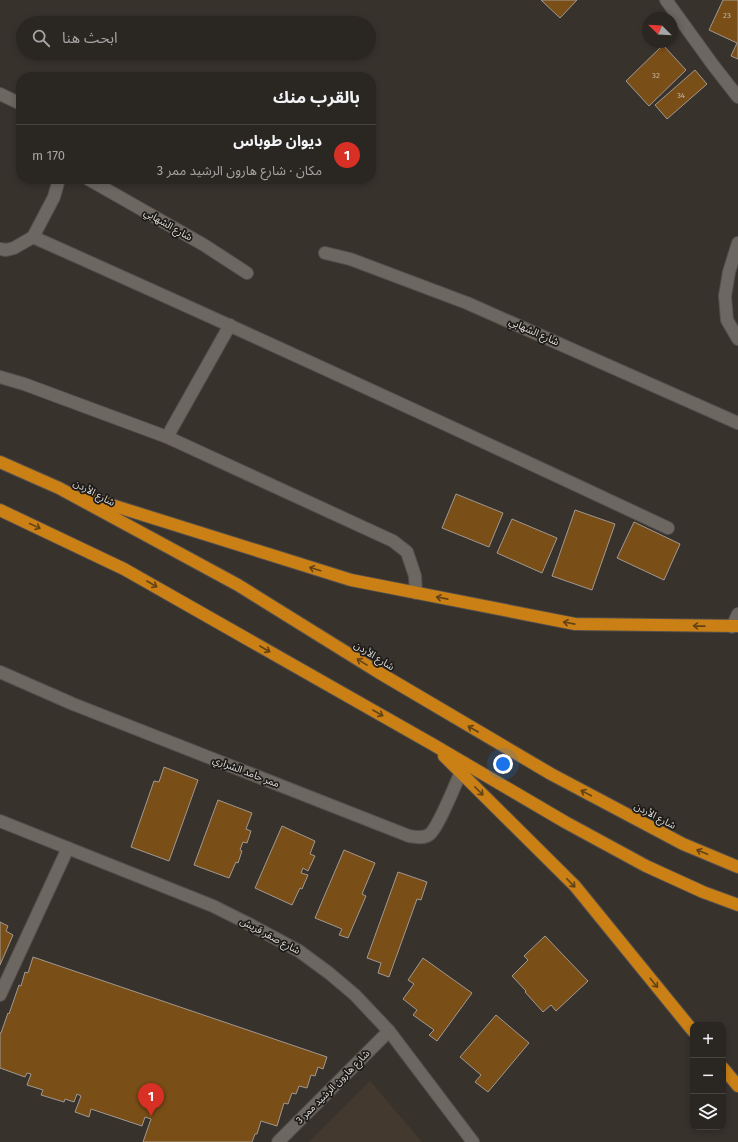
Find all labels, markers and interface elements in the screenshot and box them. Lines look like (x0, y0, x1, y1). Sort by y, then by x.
house number: 23 (723, 11, 731, 20)
north arrow (642, 12, 678, 48)
search box (16, 16, 376, 60)
icon: search (30, 27, 52, 49)
text: ابحث هنا (62, 29, 118, 47)
house number: 32 (652, 71, 660, 80)
text: بالقرب منك (273, 87, 360, 108)
house number: 34 (677, 91, 686, 100)
text: ديوان طوباس (233, 132, 322, 150)
text: 170 m (32, 148, 65, 163)
text: 1 (344, 148, 350, 163)
text: مكان · شارع هارون الرشيد ممر 3 (157, 163, 322, 178)
street label: شارع الشهابي (141, 206, 194, 245)
street label: شارع الشهابي (507, 316, 561, 350)
street label: شارع الأردن (71, 477, 117, 510)
one-way arrow (29, 523, 41, 530)
one-way arrow (309, 564, 321, 572)
one-way arrow (145, 581, 157, 589)
one-way arrow (436, 593, 449, 601)
one-way arrow (563, 619, 576, 627)
one-way arrow (693, 622, 706, 630)
street label: شارع الأردن (351, 639, 397, 674)
one-way arrow (259, 645, 271, 653)
one-way arrow (356, 658, 368, 666)
one-way arrow (372, 709, 384, 717)
one-way arrow (467, 724, 479, 732)
street label: ممر حامد الشراري (210, 754, 281, 791)
your location (493, 754, 513, 774)
one-way arrow (474, 786, 484, 796)
one-way arrow (581, 789, 593, 796)
street label: شارع الأردن (632, 800, 678, 833)
one-way arrow (697, 848, 709, 855)
one-way arrow (567, 878, 576, 888)
street label: شارع صقر قريش (237, 915, 302, 958)
one-way arrow (650, 978, 658, 989)
map controls (690, 1022, 726, 1130)
button: + (690, 1022, 726, 1058)
street label: شارع هارون الرشيد ممر 3 (294, 1048, 373, 1127)
button: − (690, 1058, 726, 1094)
pin: 1 (138, 1083, 164, 1116)
button: layers (690, 1094, 726, 1130)

